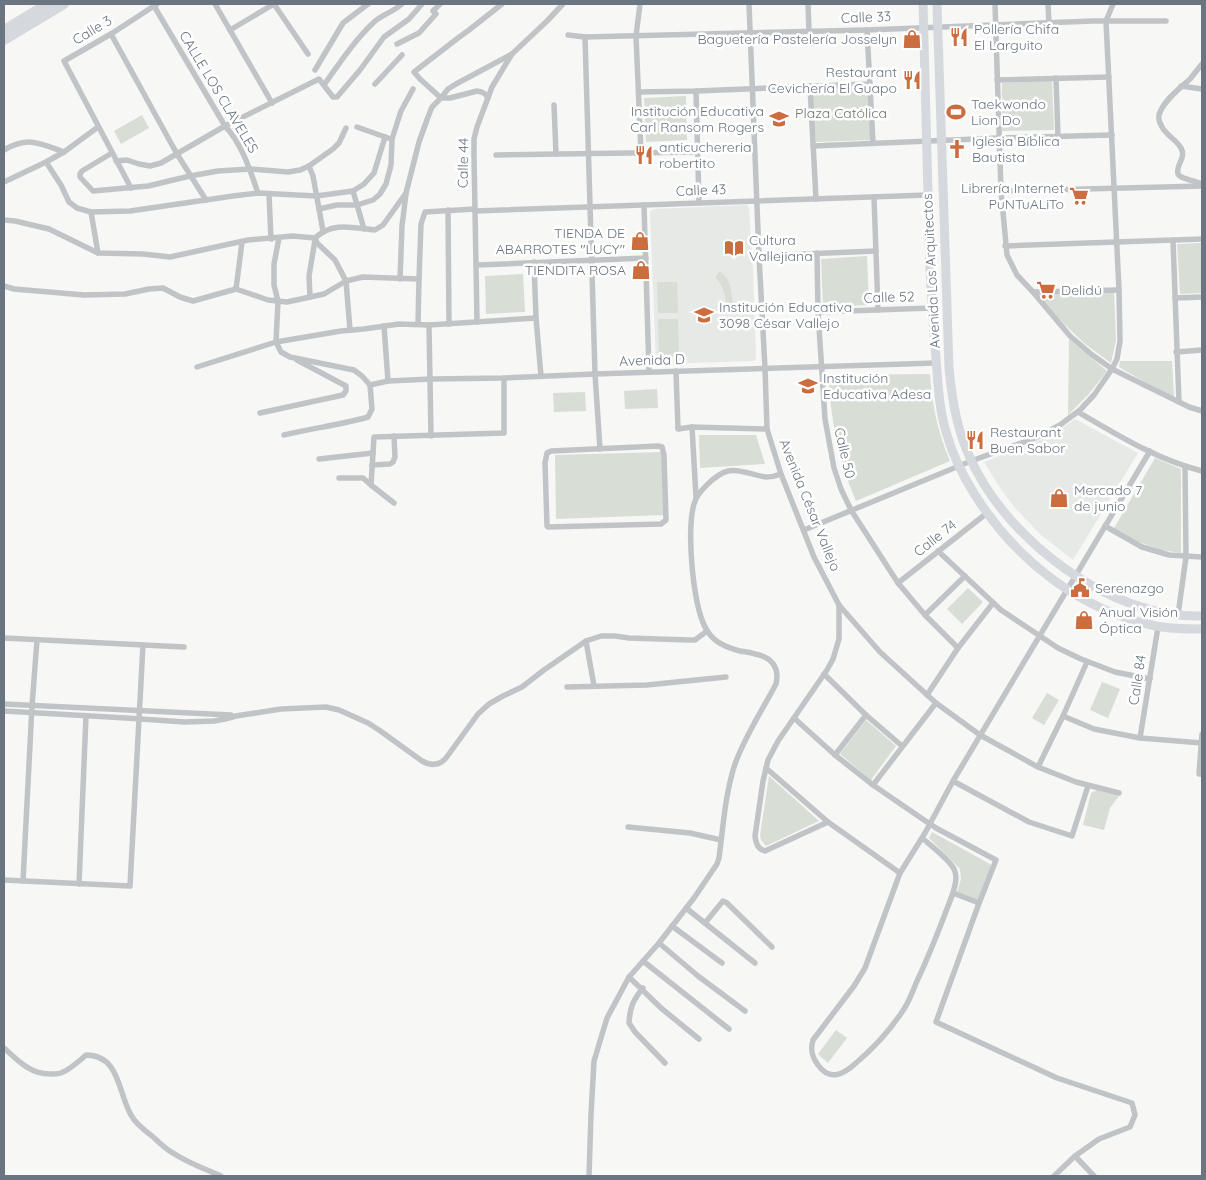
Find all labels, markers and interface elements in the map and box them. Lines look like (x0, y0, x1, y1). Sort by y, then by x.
street label: Calle 33 (841, 7, 891, 27)
street label: Calle 3 (69, 11, 115, 49)
place label: Pollería Chifa El Larguito (974, 20, 1059, 54)
restaurant icon: Pollería Chifa El Larguito (948, 26, 970, 48)
street label: CALLE LOS CLAVELES (175, 28, 263, 157)
shop icon: Baguetería Pastelería Josselyn (901, 28, 923, 50)
place label: Baguetería Pastelería Josselyn (697, 30, 897, 48)
place label: Restaurant Cevichería El Guapo (768, 63, 897, 97)
restaurant icon: Restaurant Cevichería El Guapo (901, 69, 923, 91)
place label: Taekwondo Lion Do (971, 95, 1046, 129)
sports icon: Taekwondo Lion Do (945, 101, 967, 123)
place label: Institución Educativa Carl Ransom Rogers (630, 102, 764, 136)
park label: Plaza Católica (795, 104, 887, 122)
school or university icon: Institución Educativa Carl Ransom Rogers (768, 108, 790, 130)
place label: Iglesia Bíblica Bautista (972, 132, 1060, 166)
street label: Calle 44 (454, 138, 472, 188)
place label: anticuchereria robertito (659, 138, 752, 172)
church icon: Iglesia Bíblica Bautista (946, 138, 968, 160)
restaurant icon: anticuchereria robertito (633, 144, 655, 166)
place label: Librería Internet PuNTuALiTo (961, 179, 1064, 213)
street label: Calle 43 (676, 180, 726, 200)
supermarket icon: Librería Internet PuNTuALiTo (1068, 185, 1090, 207)
street label: Avenida Los Arquitectos (918, 193, 944, 349)
place label: TIENDA DE ABARROTES "LUCY" (496, 224, 625, 258)
shop icon: TIENDA DE ABARROTES "LUCY" (629, 230, 651, 252)
place label: Cultura Vallejiana (749, 231, 813, 265)
library icon: Cultura Vallejiana (723, 237, 745, 259)
shop icon: TIENDITA ROSA (630, 259, 652, 281)
place label: TIENDITA ROSA (525, 261, 626, 279)
supermarket icon: Delidú (1035, 279, 1057, 301)
place label: Delidú (1061, 281, 1102, 299)
street label: Calle 52 (863, 287, 915, 307)
place label: Institución Educativa 3098 César Vallejo (719, 298, 852, 332)
school or university icon: Institución Educativa 3098 César Vallejo (693, 304, 715, 326)
street label: Avenida D (619, 350, 685, 370)
place label: Institución Educativa Adesa (823, 369, 931, 403)
school or university icon: Institución Educativa Adesa (797, 375, 819, 397)
place label: Restaurant Buen Sabor (990, 423, 1066, 457)
street label: Calle 50 (830, 426, 860, 480)
restaurant icon: Restaurant Buen Sabor (964, 429, 986, 451)
street label: Avenida César Vallejo (775, 436, 845, 574)
place label: Mercado 7 de junio (1074, 481, 1142, 515)
shop icon: Mercado 7 de junio (1048, 487, 1070, 509)
street label: Calle 74 (910, 516, 960, 560)
public building icon: Serenazgo (1069, 577, 1091, 599)
place label: Serenazgo (1095, 579, 1164, 597)
place label: Anual Visión Óptica (1099, 603, 1178, 637)
shop icon: Anual Visión Óptica (1073, 609, 1095, 631)
street label: Calle 84 (1124, 654, 1150, 706)

